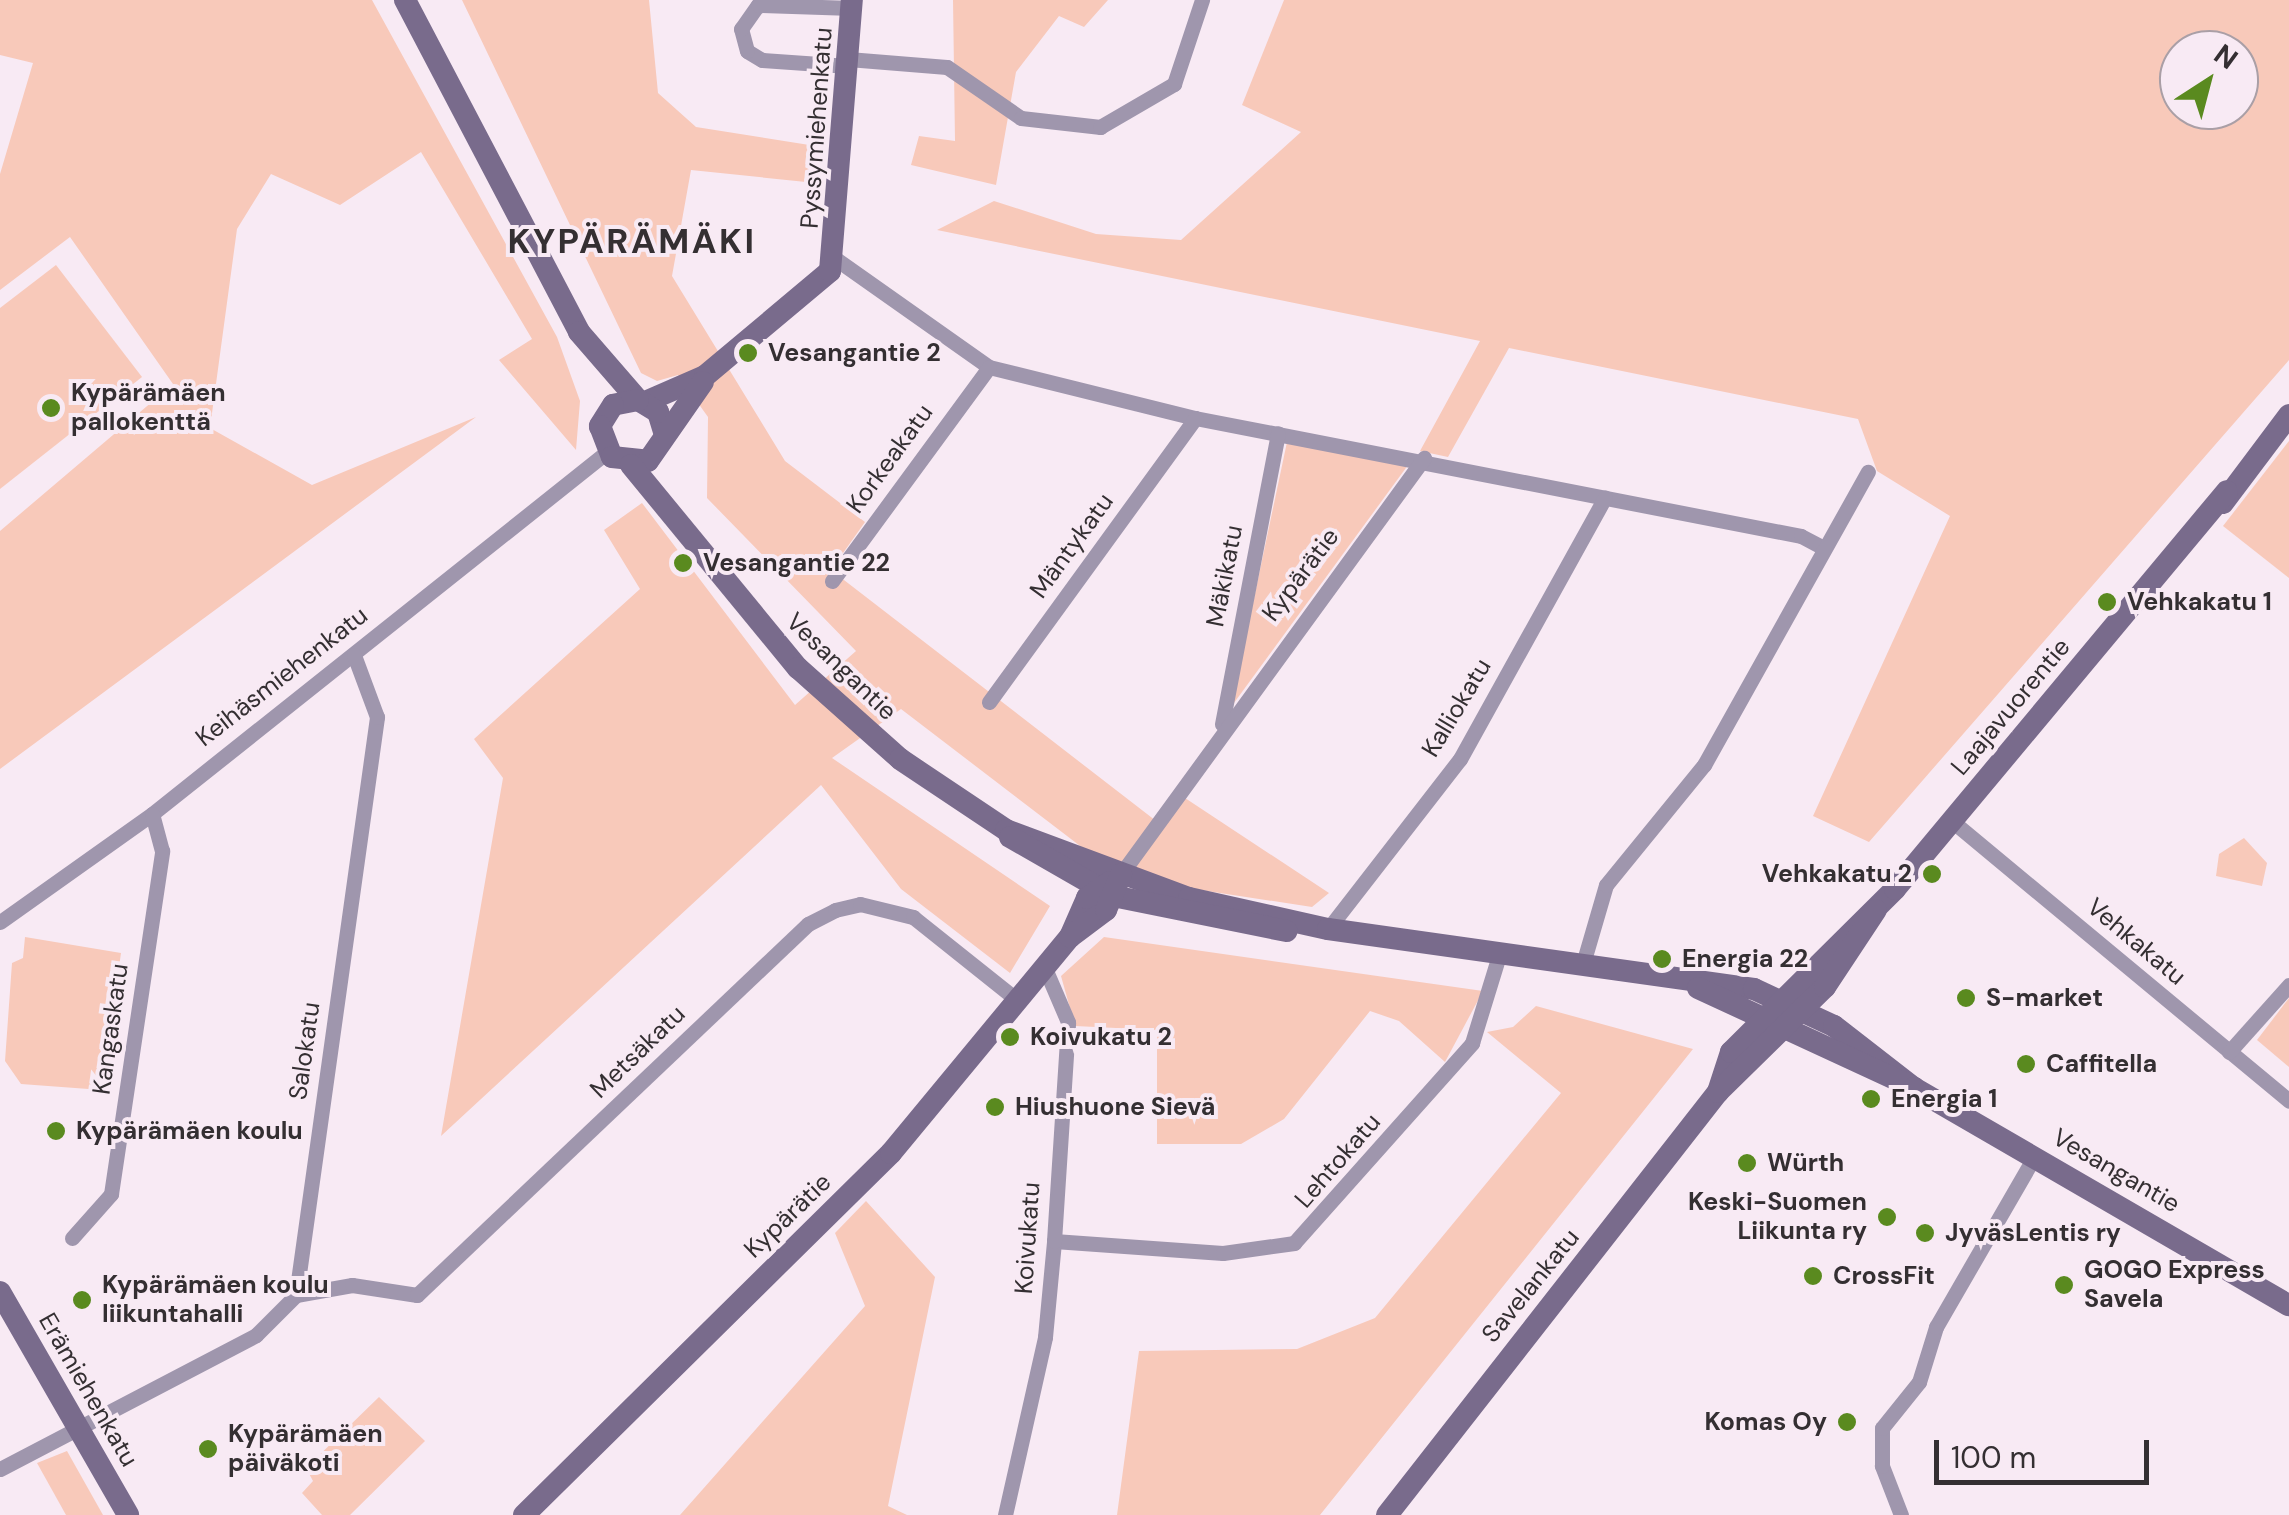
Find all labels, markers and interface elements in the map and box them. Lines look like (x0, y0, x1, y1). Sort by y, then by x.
street label: Pyssymiehenkatu (795, 26, 839, 230)
north arrow (2159, 30, 2259, 130)
text: N (2207, 36, 2245, 78)
district label: KYPÄRÄMÄKI (508, 220, 756, 262)
place label: Vesangantie 2 (768, 338, 941, 368)
marker: Vesangantie 2 (737, 342, 759, 364)
place label: Kypärämäen pallokenttä (71, 379, 226, 438)
marker: Kypärämäen pallokenttä (40, 397, 62, 419)
street label: Korkeakatu (840, 399, 940, 519)
street label: Mäntykatu (1024, 488, 1120, 604)
street label: Kypärätie (1256, 522, 1346, 628)
street label: Mäkikatu (1200, 523, 1250, 629)
place label: Vesangantie 22 (703, 548, 890, 578)
marker: Vesangantie 22 (672, 552, 694, 574)
place label: Vehkakatu 1 (2127, 587, 2272, 617)
marker: Vehkakatu 1 (2096, 591, 2118, 613)
street label: Keihäsmiehenkatu (190, 601, 374, 753)
street label: Vesangantie (780, 607, 902, 727)
street label: Laajavuorentie (1945, 633, 2077, 781)
street label: Kalliokatu (1416, 653, 1498, 763)
place label: Vehkakatu 2 (1762, 859, 1912, 889)
marker: Vehkakatu 2 (1921, 863, 1943, 885)
street label: Vehkakatu (2081, 892, 2191, 992)
place label: Energia 22 (1682, 944, 1808, 974)
marker: Energia 22 (1651, 948, 1673, 970)
street label: Kangaskatu (87, 962, 135, 1096)
place label: S-market (1986, 983, 2103, 1013)
marker: S-market (1955, 987, 1977, 1009)
street label: Metsäkatu (584, 999, 692, 1105)
street label: Salokatu (283, 1000, 327, 1102)
place label: Koivukatu 2 (1030, 1022, 1172, 1052)
marker: Koivukatu 2 (999, 1026, 1021, 1048)
place label: Caffitella (2046, 1049, 2157, 1079)
marker: Caffitella (2015, 1053, 2037, 1075)
place label: Energia 1 (1891, 1084, 1997, 1114)
marker: Energia 1 (1860, 1088, 1882, 1110)
place label: Hiushuone Sievä (1015, 1092, 1215, 1122)
marker: Hiushuone Sievä (984, 1096, 1006, 1118)
street label: Lehtokatu (1289, 1108, 1387, 1214)
place label: Kypärämäen koulu (76, 1116, 303, 1146)
marker: Kypärämäen koulu (45, 1120, 67, 1142)
street label: Vesangantie (2047, 1123, 2185, 1219)
place label: Würth (1767, 1148, 1844, 1178)
marker: Würth (1736, 1152, 1758, 1174)
street label: Kypärätie (738, 1167, 838, 1265)
street label: Koivukatu (1009, 1181, 1047, 1295)
place label: Keski-Suomen Liikunta ry (1688, 1188, 1867, 1247)
marker: Keski-Suomen Liikunta ry (1876, 1206, 1898, 1228)
place label: JyväsLentis ry (1945, 1218, 2121, 1248)
marker: JyväsLentis ry (1914, 1222, 1936, 1244)
street label: Savelankatu (1476, 1223, 1586, 1349)
place label: GOGO Express Savela (2084, 1256, 2265, 1315)
place label: CrossFit (1833, 1261, 1935, 1291)
marker: CrossFit (1802, 1265, 1824, 1287)
place label: Kypärämäen koulu liikuntahalli (102, 1271, 329, 1330)
marker: GOGO Express Savela (2053, 1274, 2075, 1296)
marker: Kypärämäen koulu liikuntahalli (71, 1289, 93, 1311)
street label: Erämiehenkatu (32, 1308, 144, 1472)
place label: Komas Oy (1704, 1407, 1827, 1437)
marker: Komas Oy (1836, 1411, 1858, 1433)
place label: Kypärämäen päiväkoti (228, 1420, 383, 1479)
scale bar (1939, 1420, 2154, 1482)
marker: Kypärämäen päiväkoti (197, 1438, 219, 1460)
text: 100 m (1951, 1438, 2036, 1477)

